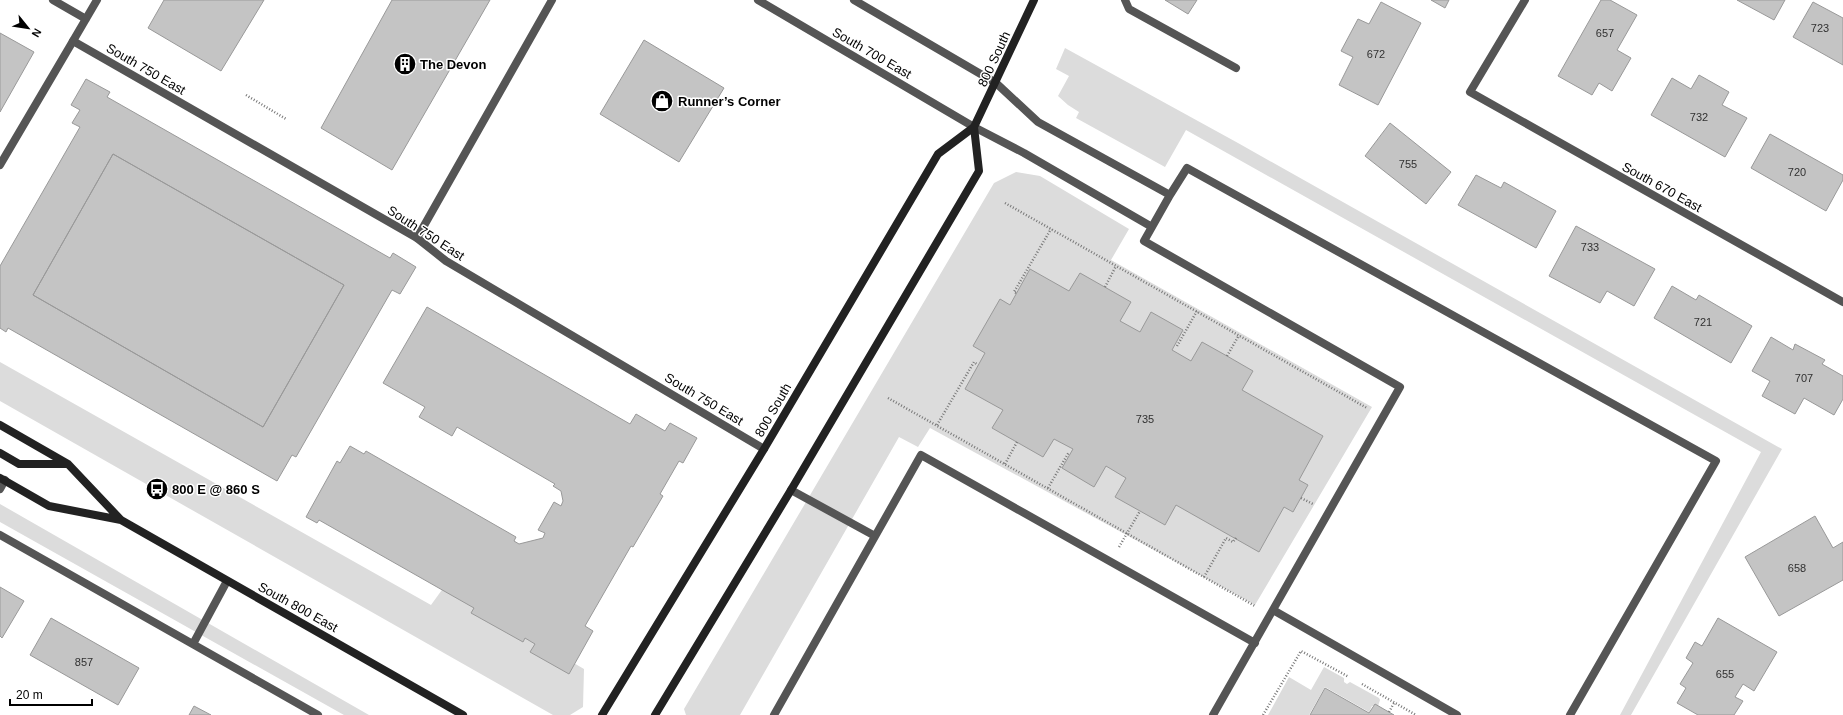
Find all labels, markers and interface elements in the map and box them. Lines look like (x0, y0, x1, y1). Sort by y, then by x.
north arrow (8, 8, 48, 48)
house number: 723 (1811, 22, 1829, 34)
street label: South 700 East (830, 24, 915, 82)
text: N (29, 27, 44, 39)
house number: 657 (1596, 27, 1614, 39)
street label: 800 South (975, 29, 1013, 89)
street label: South 750 East (104, 40, 189, 98)
house number: 672 (1367, 48, 1385, 60)
building icon: The Devon (392, 51, 418, 77)
place label: The Devon (420, 57, 487, 72)
shop icon: Runner’s Corner (649, 88, 675, 114)
place label: Runner’s Corner (678, 94, 781, 109)
house number: 732 (1690, 111, 1708, 123)
house number: 755 (1399, 158, 1417, 170)
street label: South 670 East (1619, 159, 1705, 215)
house number: 720 (1788, 166, 1806, 178)
street label: South 750 East (385, 202, 468, 264)
house number: 733 (1581, 241, 1599, 253)
house number: 721 (1694, 316, 1712, 328)
street label: South 750 East (662, 370, 746, 429)
house number: 707 (1795, 372, 1813, 384)
street label: 800 South (752, 381, 794, 439)
house number: 735 (1136, 413, 1154, 425)
bus stop icon: 800 E @ 860 S (144, 476, 170, 502)
place label: 800 E @ 860 S (172, 482, 260, 497)
house number: 658 (1788, 562, 1806, 574)
street label: South 800 East (255, 579, 341, 635)
house number: 857 (75, 656, 93, 668)
house number: 655 (1716, 668, 1734, 680)
scale bar (10, 681, 92, 707)
text: 20 m (16, 688, 43, 702)

